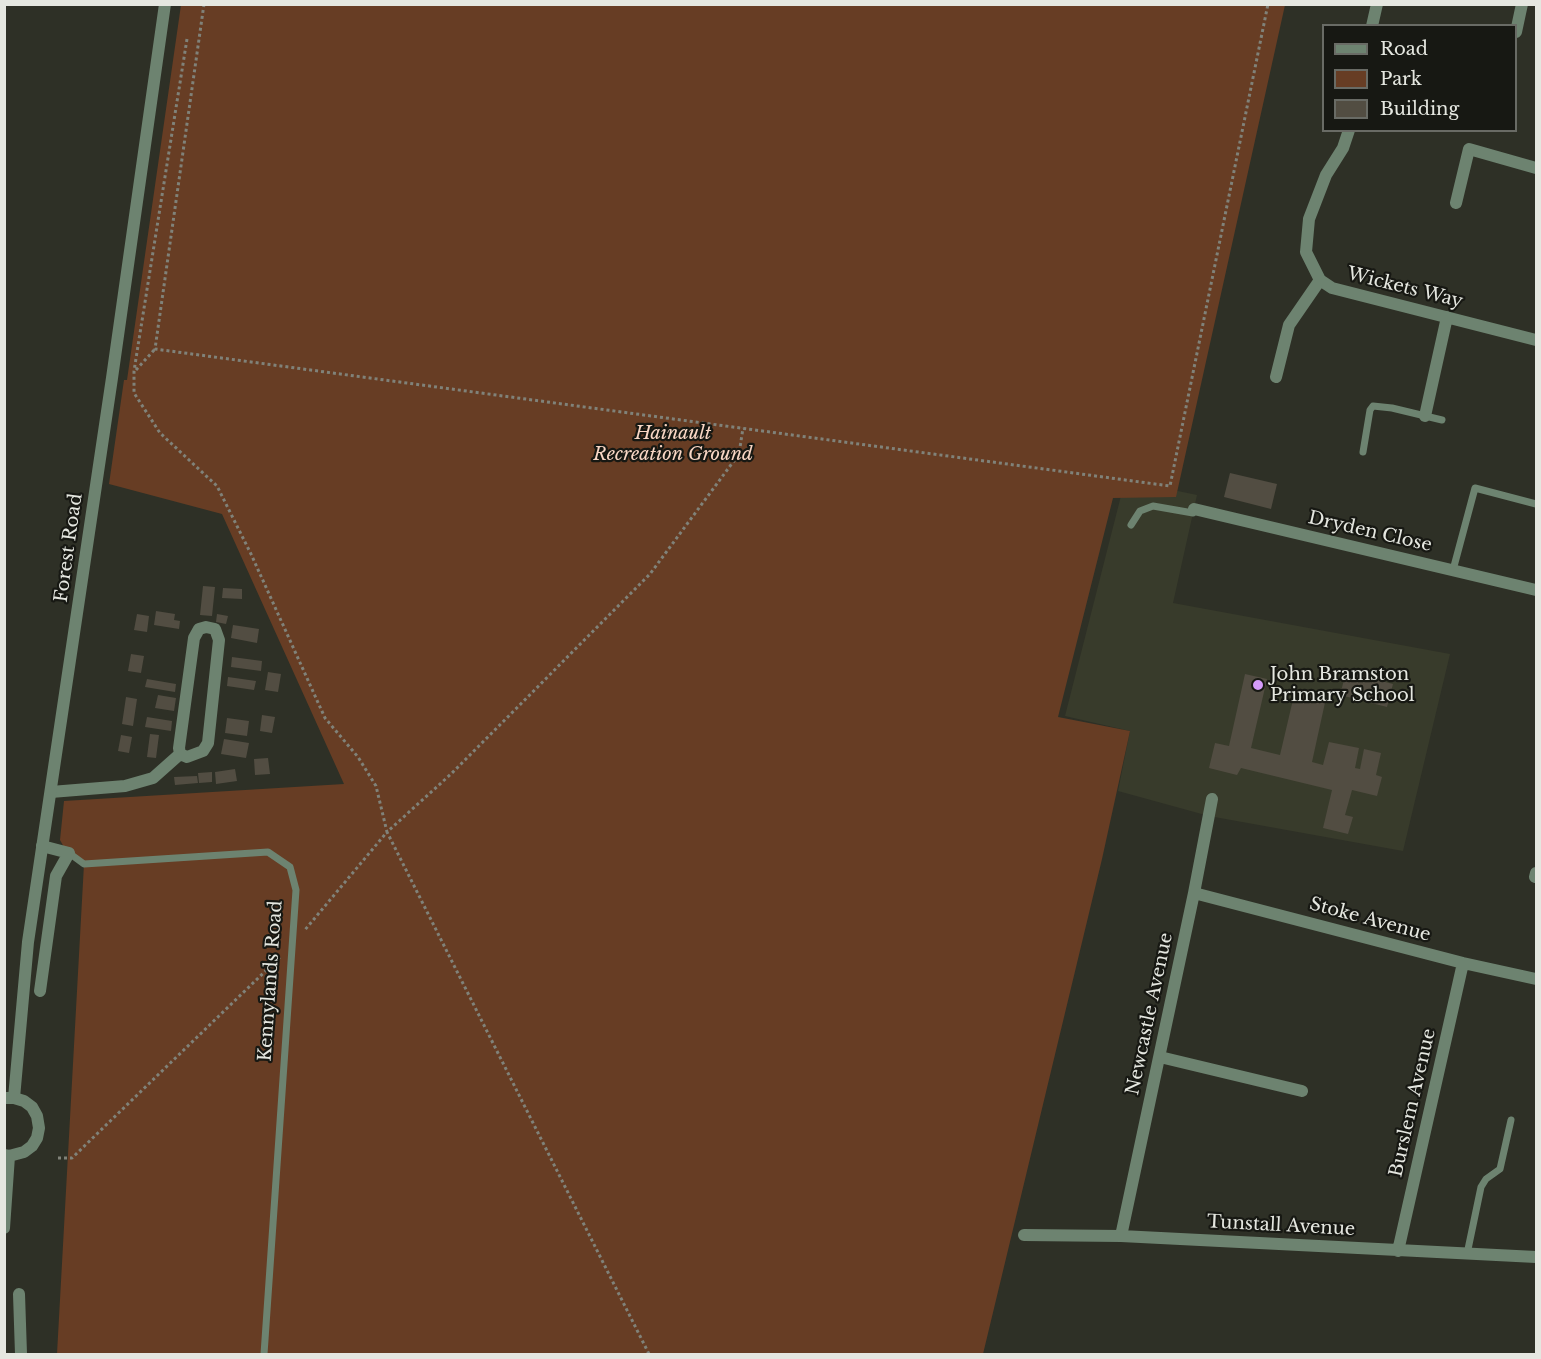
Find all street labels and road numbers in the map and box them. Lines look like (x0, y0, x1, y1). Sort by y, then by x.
street label: Wickets Way (1345, 263, 1465, 313)
street label: Forest Road (51, 492, 87, 604)
street label: Dryden Close (1306, 507, 1434, 557)
street label: Stoke Avenue (1307, 893, 1433, 947)
street label: Kennylands Road (255, 900, 287, 1062)
street label: Newcastle Avenue (1122, 931, 1178, 1097)
street label: Burslem Avenue (1385, 1027, 1441, 1179)
street label: Tunstall Avenue (1206, 1211, 1356, 1241)

